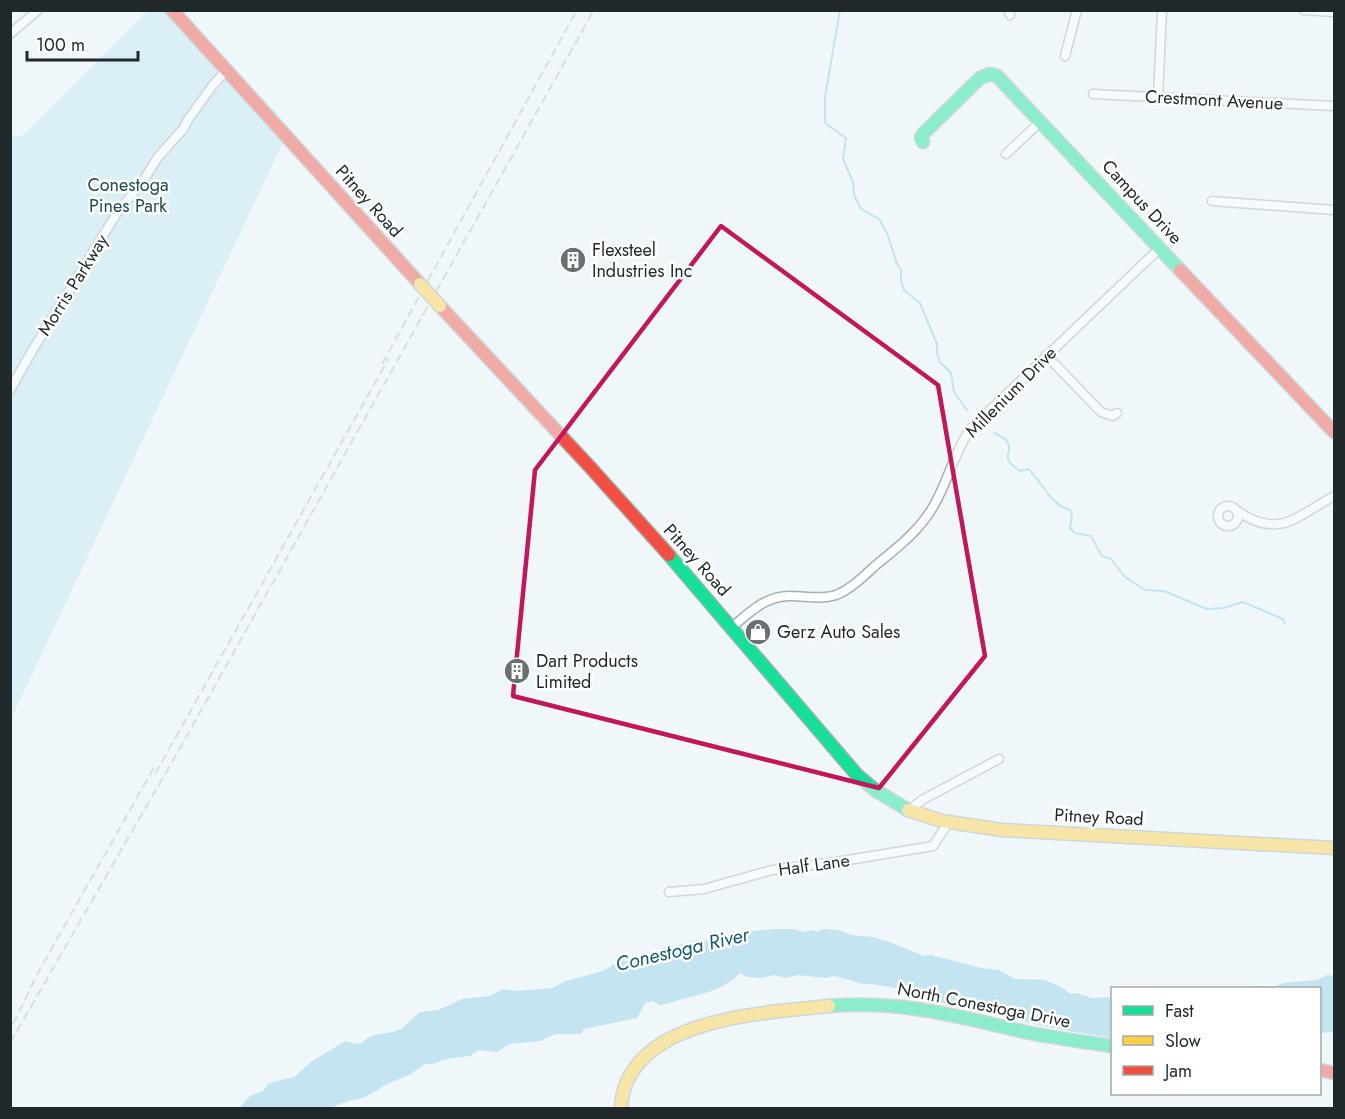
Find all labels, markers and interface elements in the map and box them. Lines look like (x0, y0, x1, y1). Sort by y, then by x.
scale bar (27, 24, 138, 62)
text: 100 m (36, 32, 85, 58)
street label: Crestmont Avenue (1144, 83, 1284, 117)
street label: Campus Drive (1096, 154, 1188, 250)
street label: Pitney Road (329, 159, 409, 243)
park label: Conestoga Pines Park (87, 172, 169, 219)
street label: Morris Parkway (31, 229, 115, 341)
place label: Flexsteel Industries Inc (592, 237, 692, 284)
building icon: Flexsteel Industries Inc (558, 245, 588, 275)
street label: Millenium Drive (959, 340, 1063, 444)
street label: Pitney Road (657, 518, 737, 602)
shop icon: Gerz Auto Sales (743, 617, 773, 647)
place label: Gerz Auto Sales (777, 619, 900, 645)
place label: Dart Products Limited (536, 648, 638, 695)
building icon: Dart Products Limited (502, 656, 532, 686)
street label: Pitney Road (1054, 802, 1144, 832)
street label: Half Lane (777, 847, 851, 883)
water label: Conestoga River (613, 920, 753, 979)
street label: North Conestoga Drive (895, 975, 1073, 1035)
legend (1111, 987, 1321, 1095)
text: Fast (1165, 998, 1194, 1024)
text: Slow (1165, 1028, 1202, 1054)
text: Jam (1163, 1058, 1192, 1084)

